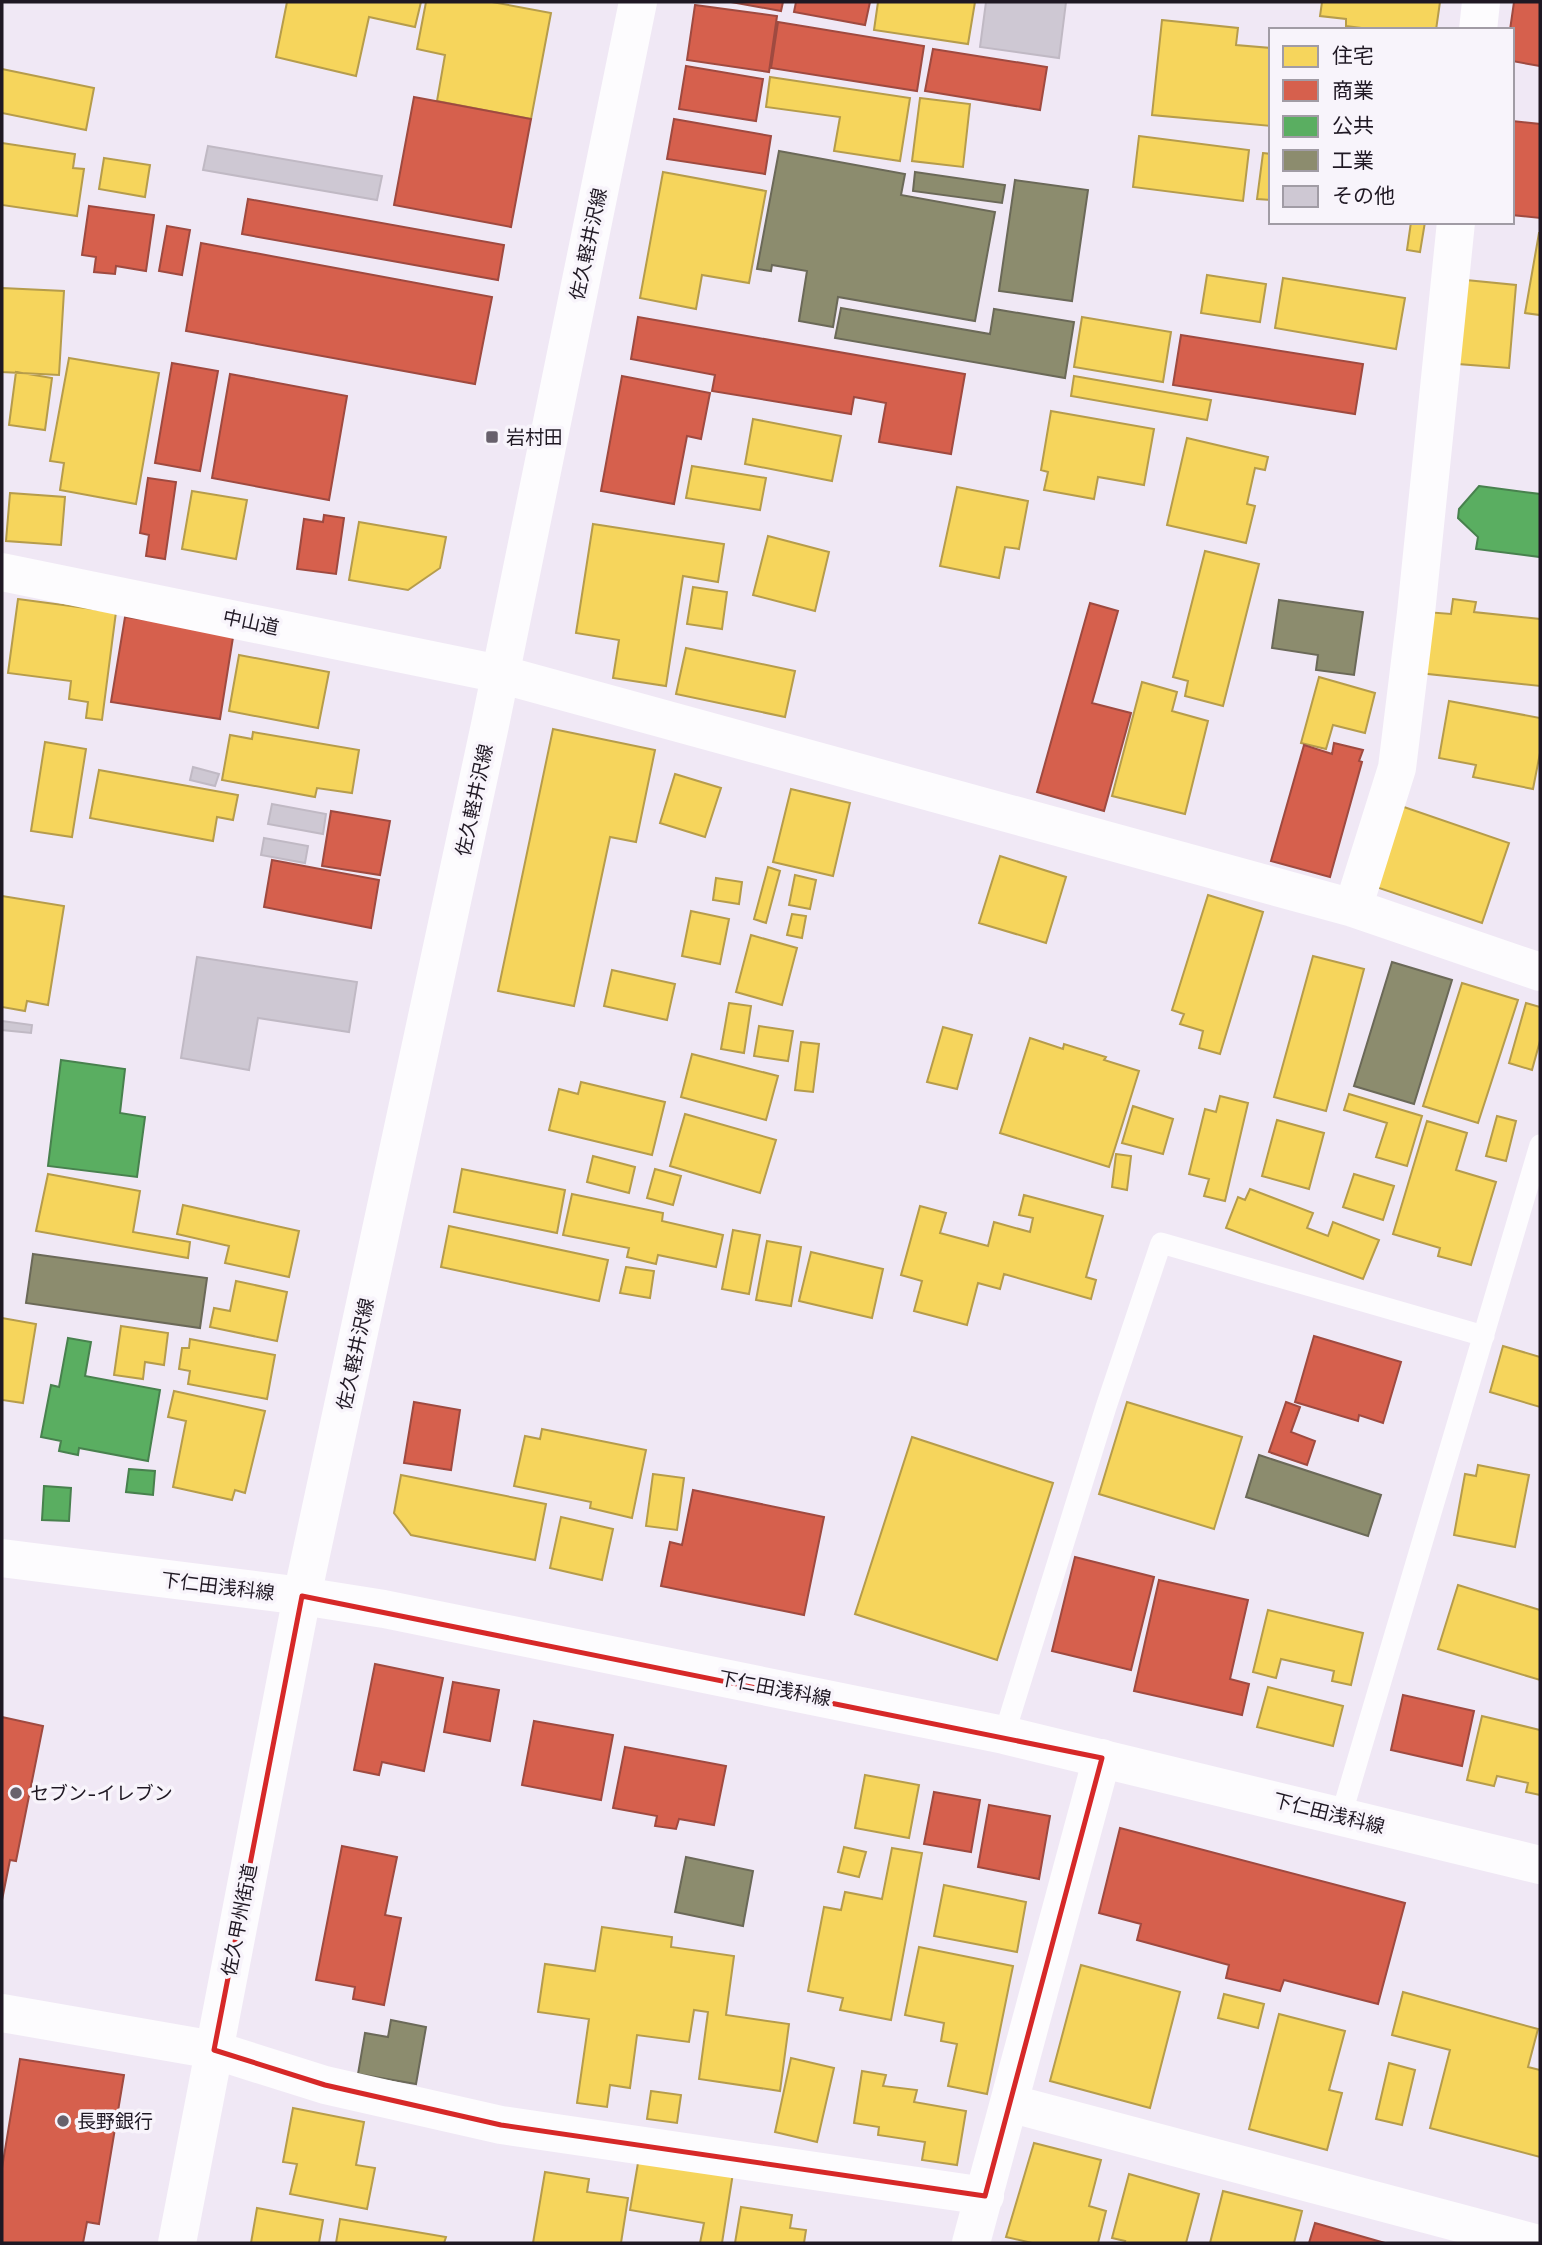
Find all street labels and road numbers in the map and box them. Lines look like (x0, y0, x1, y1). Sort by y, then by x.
street label: 佐久軽井沢線 (565, 186, 612, 302)
street label: 中山道 (221, 605, 281, 640)
street label: 佐久軽井沢線 (451, 742, 498, 858)
street label: 佐久軽井沢線 (332, 1296, 379, 1412)
street label: 下仁田浅科線 (160, 1568, 276, 1605)
street label: 下仁田浅科線 (717, 1666, 833, 1711)
street label: 下仁田浅科線 (1271, 1789, 1387, 1838)
street label: 佐久甲州街道 (217, 1862, 262, 1978)

